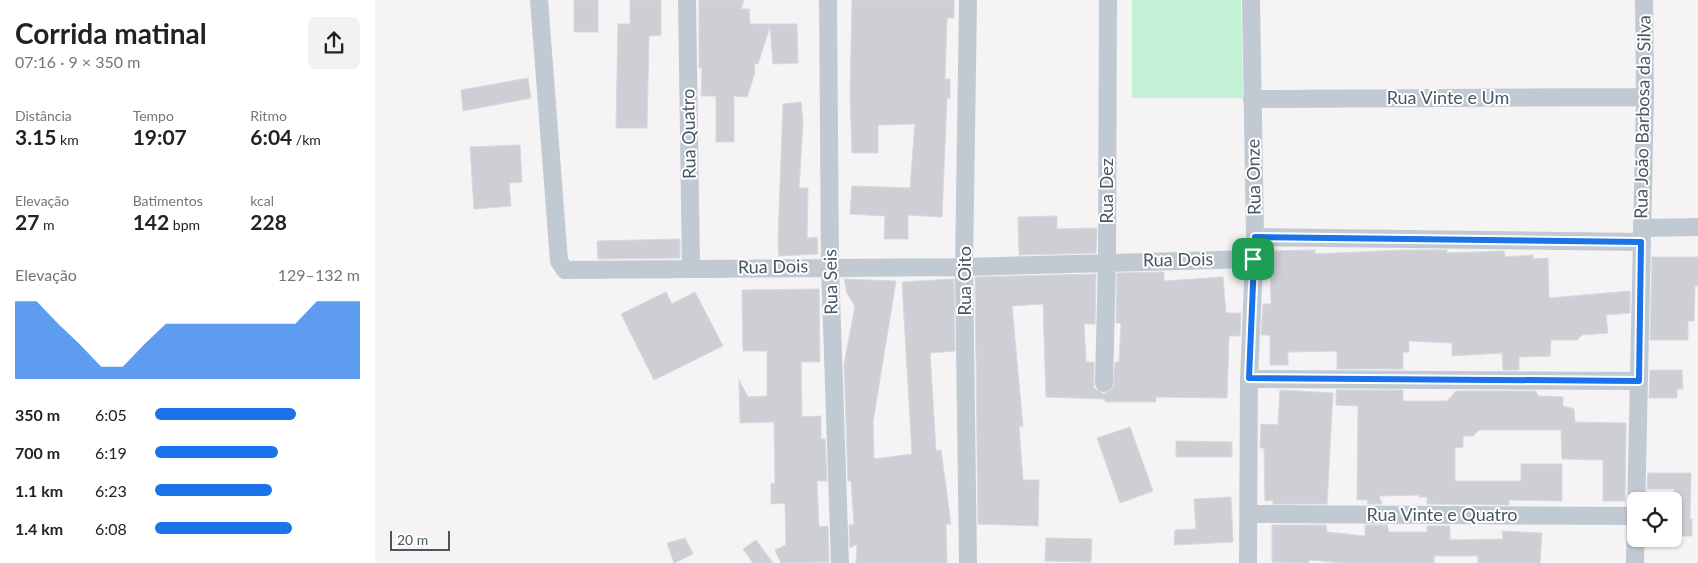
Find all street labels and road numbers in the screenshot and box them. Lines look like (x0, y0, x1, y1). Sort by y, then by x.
street label: Rua João Barbosa da Silva (1629, 15, 1655, 219)
street label: Rua Vinte e Um (1387, 86, 1509, 108)
street label: Rua Quatro (676, 89, 700, 179)
street label: Rua Onze (1241, 139, 1265, 215)
street label: Rua Dez (1095, 158, 1117, 224)
street label: Rua Oito (953, 246, 975, 316)
street label: Rua Dois (1143, 247, 1214, 271)
street label: Rua Seis (818, 249, 842, 315)
street label: Rua Dois (738, 254, 809, 278)
street label: Rua Vinte e Quatro (1367, 503, 1517, 525)

